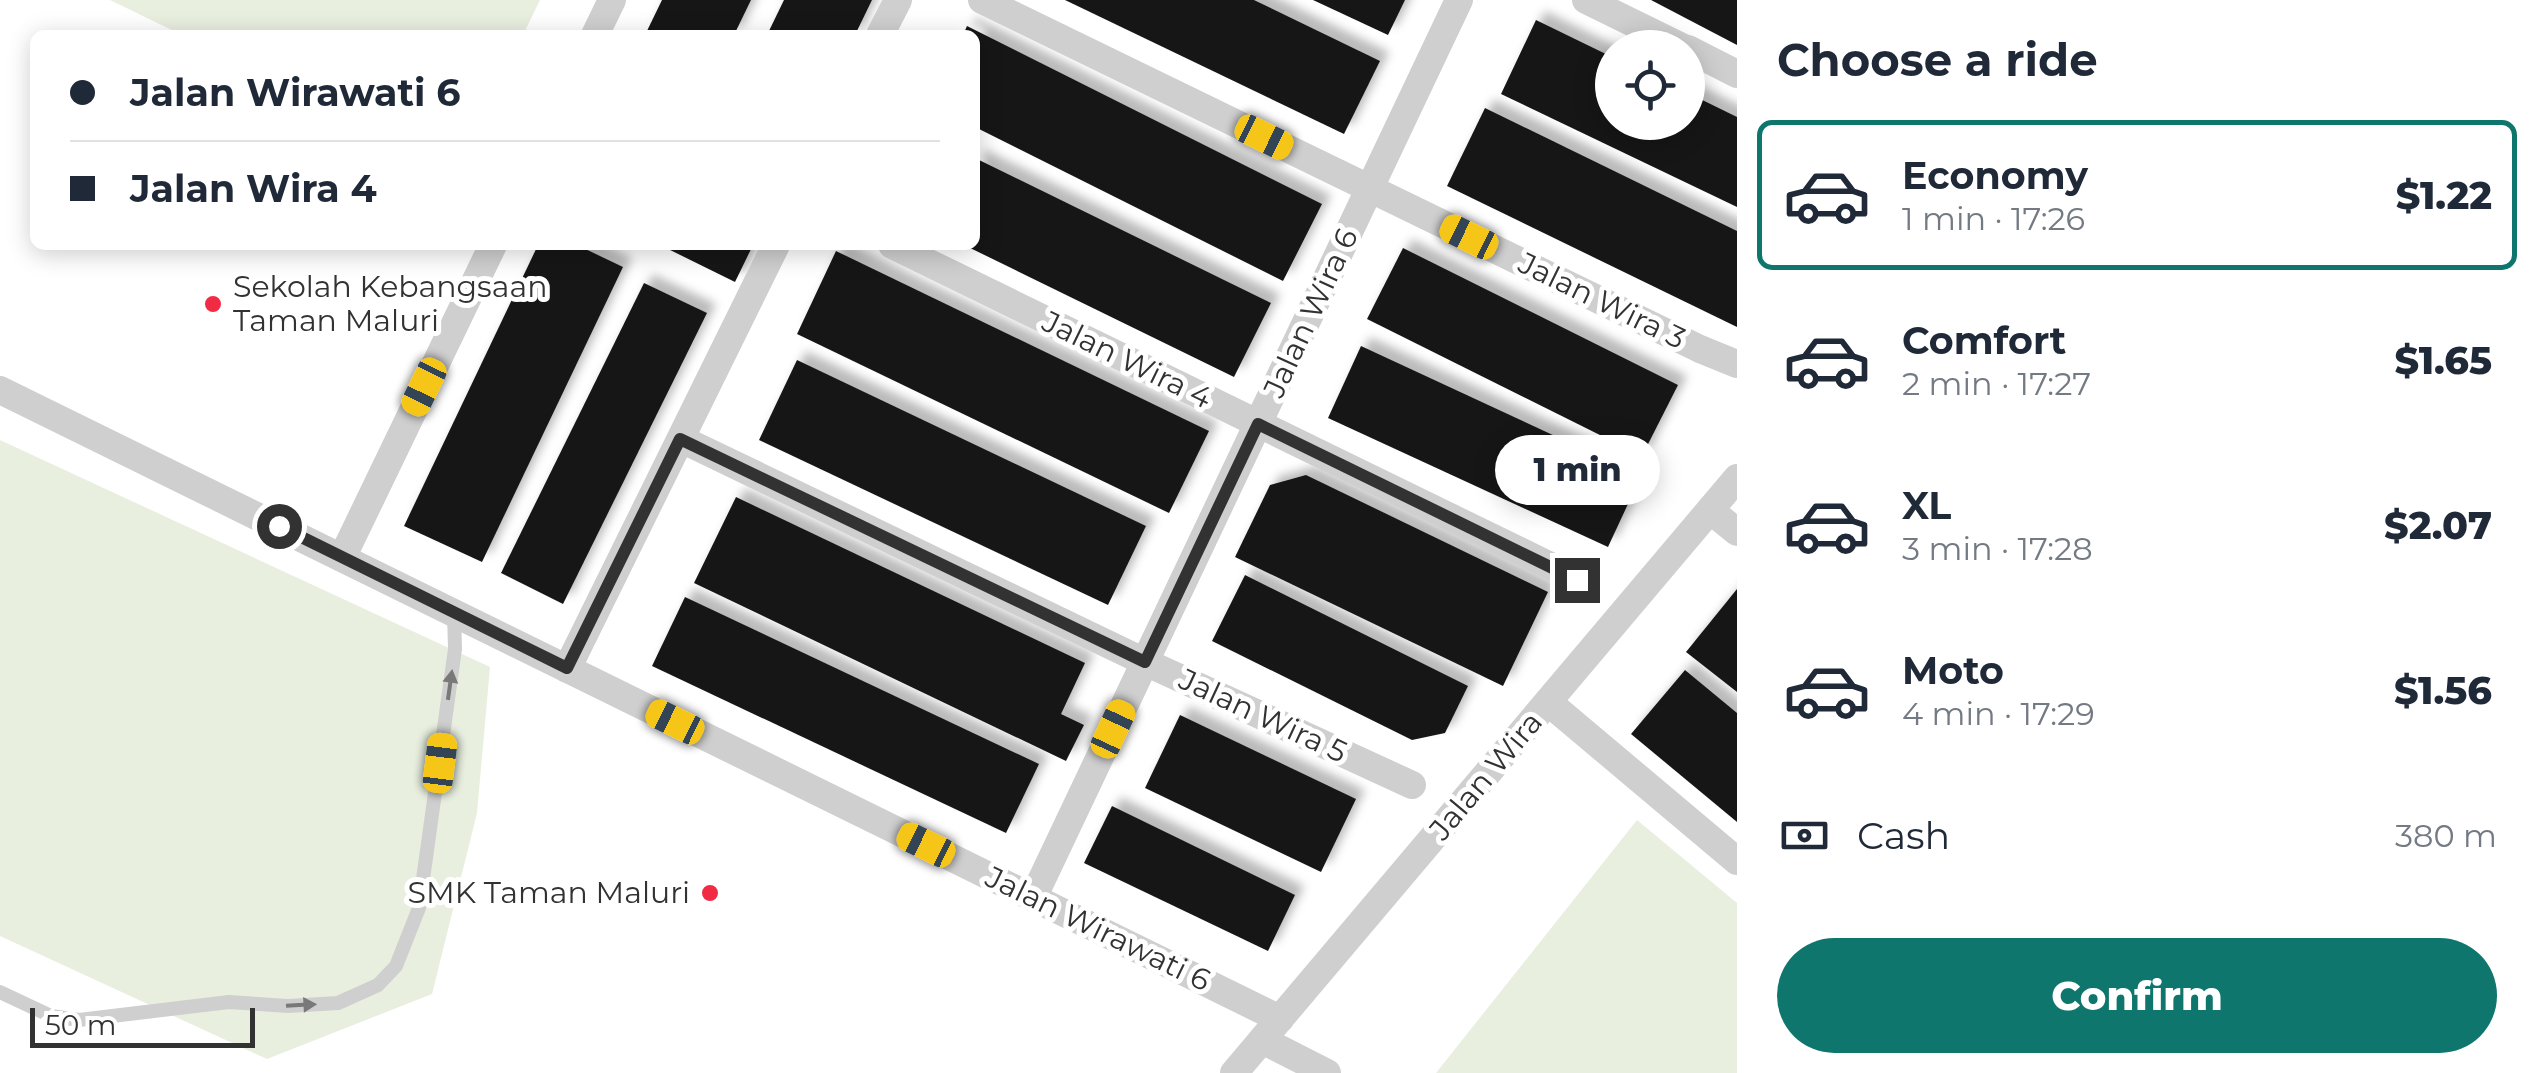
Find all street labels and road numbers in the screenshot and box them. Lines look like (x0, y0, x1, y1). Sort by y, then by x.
street label: Jalan Wira 6 (1255, 222, 1366, 404)
street label: Jalan Wira 3 (1512, 244, 1692, 357)
street label: Jalan Wira 4 (1036, 302, 1218, 417)
street label: Jalan Wira 5 (1173, 660, 1353, 771)
street label: Jalan Wira (1421, 704, 1550, 848)
street label: Jalan Wirawati 6 (979, 858, 1217, 999)

